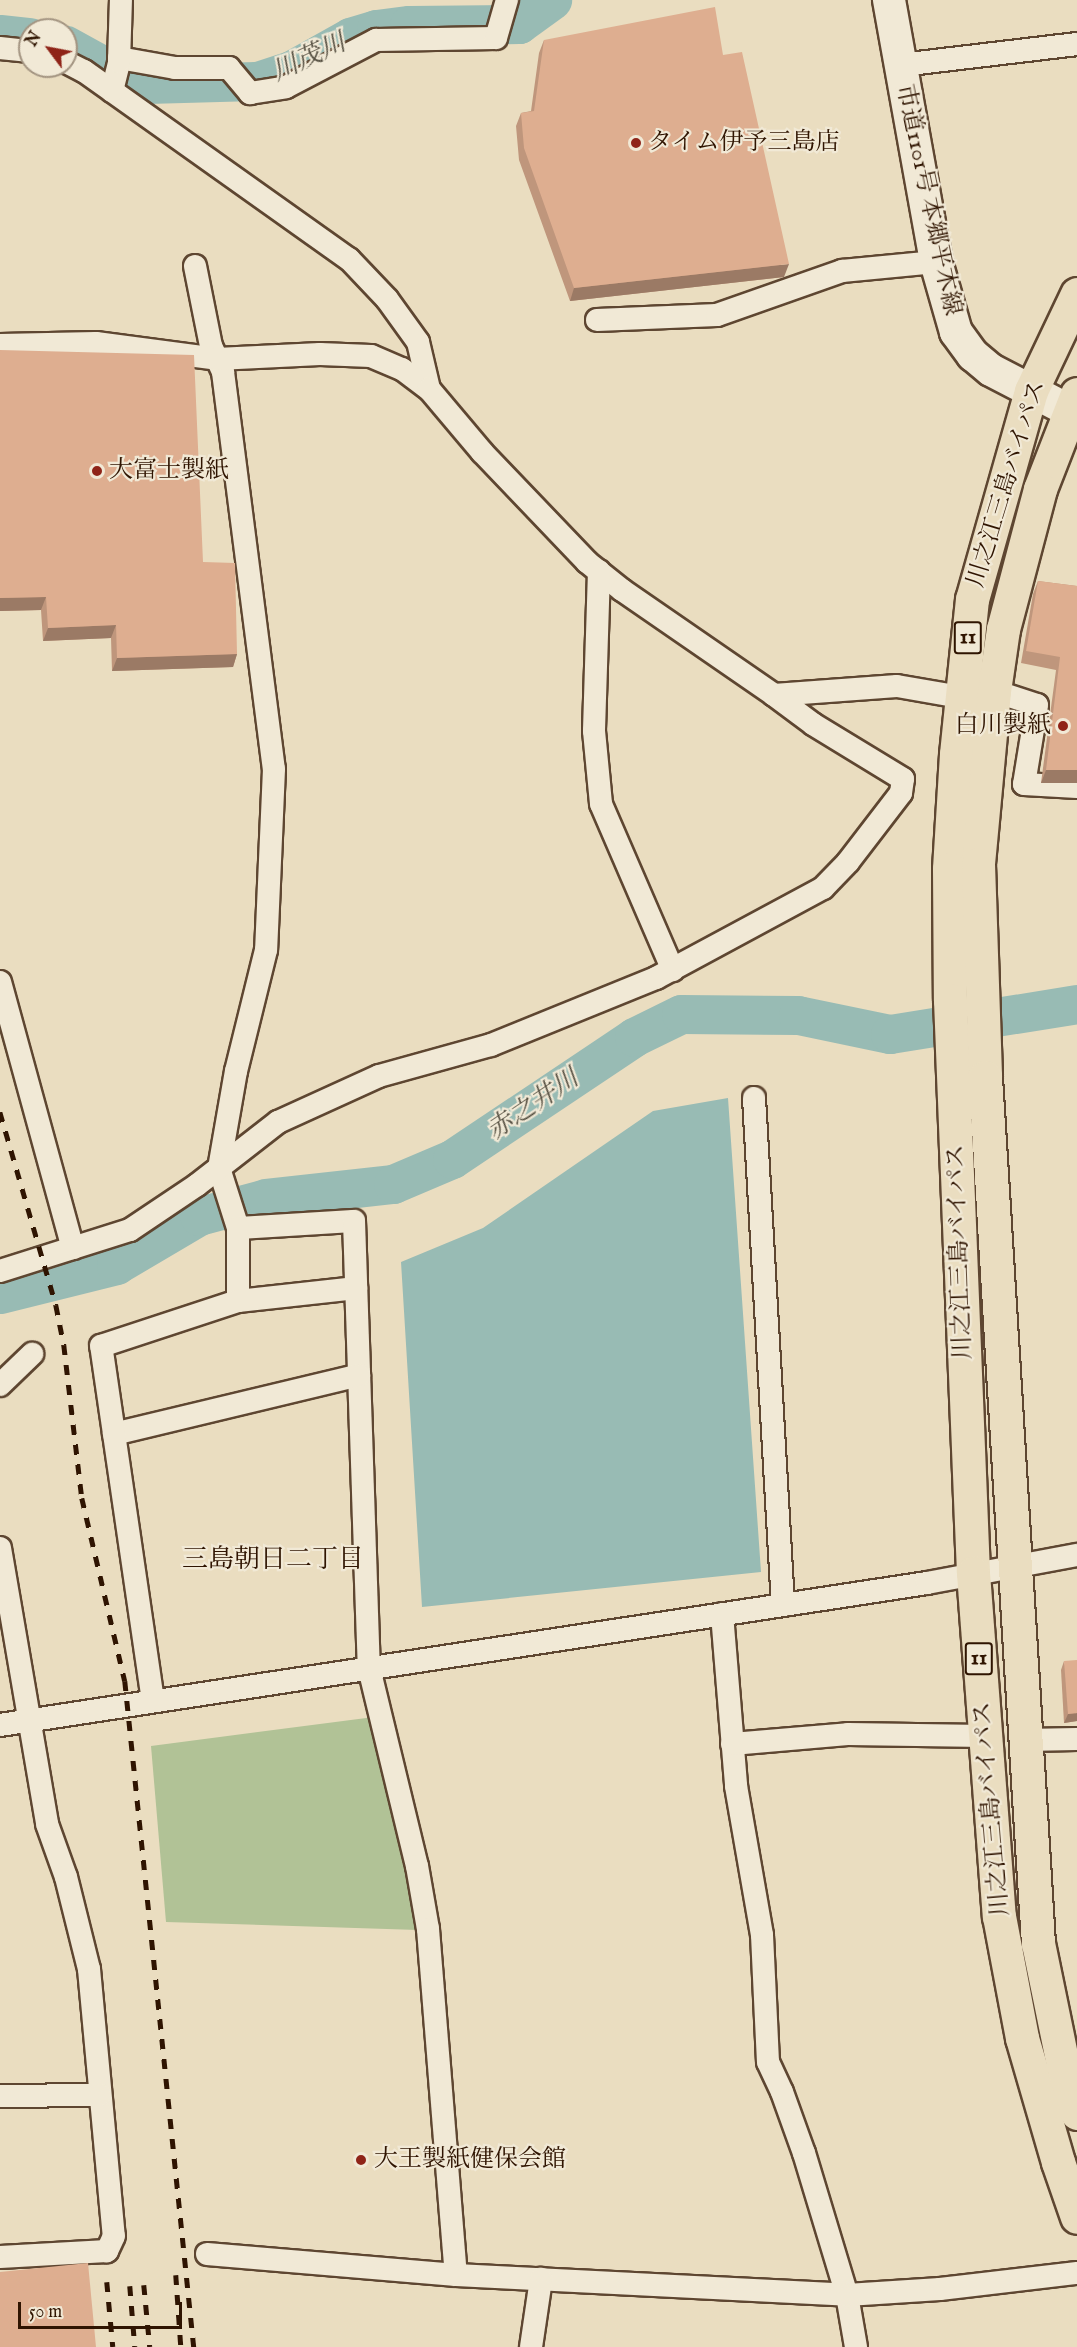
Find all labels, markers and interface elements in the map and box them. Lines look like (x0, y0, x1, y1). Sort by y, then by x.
north arrow (18, 18, 78, 78)
water label: 川茂川 (267, 27, 351, 89)
text: N (22, 28, 47, 51)
street label: 市道1101号 本郷平木線 (889, 82, 967, 318)
place label: タイム伊予三島店 (648, 129, 840, 157)
marker: タイム伊予三島店 (629, 136, 643, 150)
street label: 川之江三島バイパス (962, 377, 1052, 591)
place label: 大富士製紙 (109, 457, 229, 485)
marker: 大富士製紙 (90, 464, 104, 478)
road number: 11 (953, 619, 983, 657)
place label: 白川製紙 (955, 712, 1051, 740)
marker: 白川製紙 (1056, 719, 1070, 733)
water label: 赤之井川 (481, 1063, 585, 1147)
street label: 川之江三島バイパス (942, 1144, 978, 1360)
district label: 三島朝日二丁目 (182, 1544, 364, 1576)
road number: 11 (964, 1640, 994, 1678)
street label: 川之江三島バイパス (968, 1700, 1016, 1918)
place label: 大王製紙健保会館 (374, 2146, 566, 2174)
marker: 大王製紙健保会館 (352, 2151, 370, 2169)
scale bar (21, 2290, 184, 2328)
text: 50 m (29, 2301, 62, 2324)

